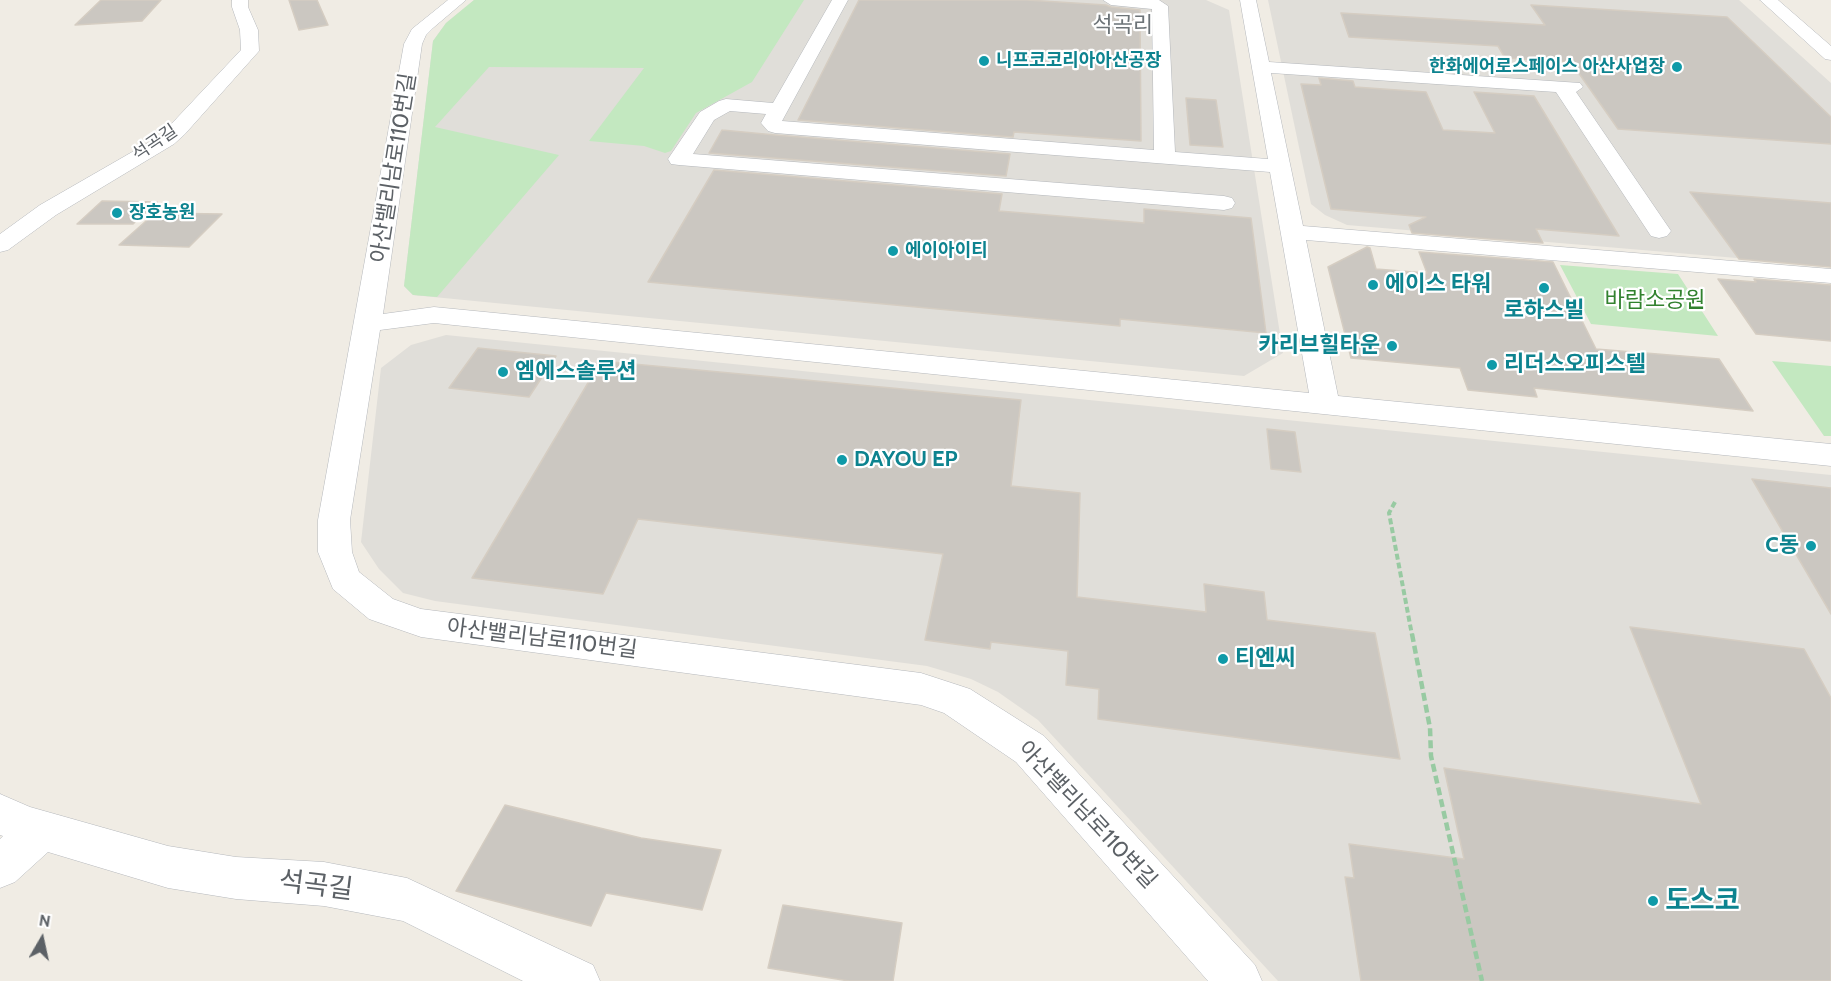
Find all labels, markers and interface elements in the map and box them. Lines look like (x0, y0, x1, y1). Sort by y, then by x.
district label: 석곡리 (1093, 13, 1153, 39)
place label: 니프코코리아아산공장 (996, 50, 1162, 72)
marker: 니프코코리아아산공장 (977, 54, 991, 68)
place label: 한화에어로스페이스 아산사업장 (1429, 56, 1665, 78)
marker: 한화에어로스페이스 아산사업장 (1670, 60, 1684, 74)
street label: 아산밸리남로110번길 (366, 71, 422, 265)
street label: 석곡길 (128, 120, 182, 166)
place label: 장호농원 (129, 202, 195, 224)
marker: 장호농원 (110, 206, 124, 220)
place label: 에이아이티 (905, 240, 988, 262)
marker: 에이아이티 (886, 244, 900, 258)
place label: 에이스 타워 (1385, 272, 1491, 298)
marker: 에이스 타워 (1366, 278, 1380, 292)
marker: 로하스빌 (1537, 281, 1551, 295)
park label: 바람소공원 (1604, 288, 1706, 314)
place label: 로하스빌 (1504, 298, 1584, 324)
place label: 카리브힐타운 (1259, 333, 1380, 359)
marker: 카리브힐타운 (1385, 339, 1399, 353)
place label: 리더스오피스텔 (1504, 352, 1646, 378)
marker: 리더스오피스텔 (1485, 358, 1499, 372)
place label: 엠에스솔루션 (515, 359, 636, 385)
marker: 엠에스솔루션 (496, 365, 510, 379)
place label: DAYOU EP (854, 447, 958, 473)
marker: DAYOU EP (835, 453, 849, 467)
place label: C동 (1765, 533, 1799, 559)
marker: C동 (1804, 539, 1818, 553)
street label: 아산밸리남로110번길 (445, 614, 639, 664)
place label: 티엔씨 (1235, 646, 1296, 672)
marker: 티엔씨 (1216, 652, 1230, 666)
street label: 아산밸리남로110번길 (1012, 736, 1162, 894)
street label: 석곡길 (277, 865, 355, 907)
place label: 도스코 (1665, 885, 1740, 917)
marker: 도스코 (1646, 894, 1660, 908)
north arrow (12, 909, 72, 969)
text: N (38, 910, 52, 931)

